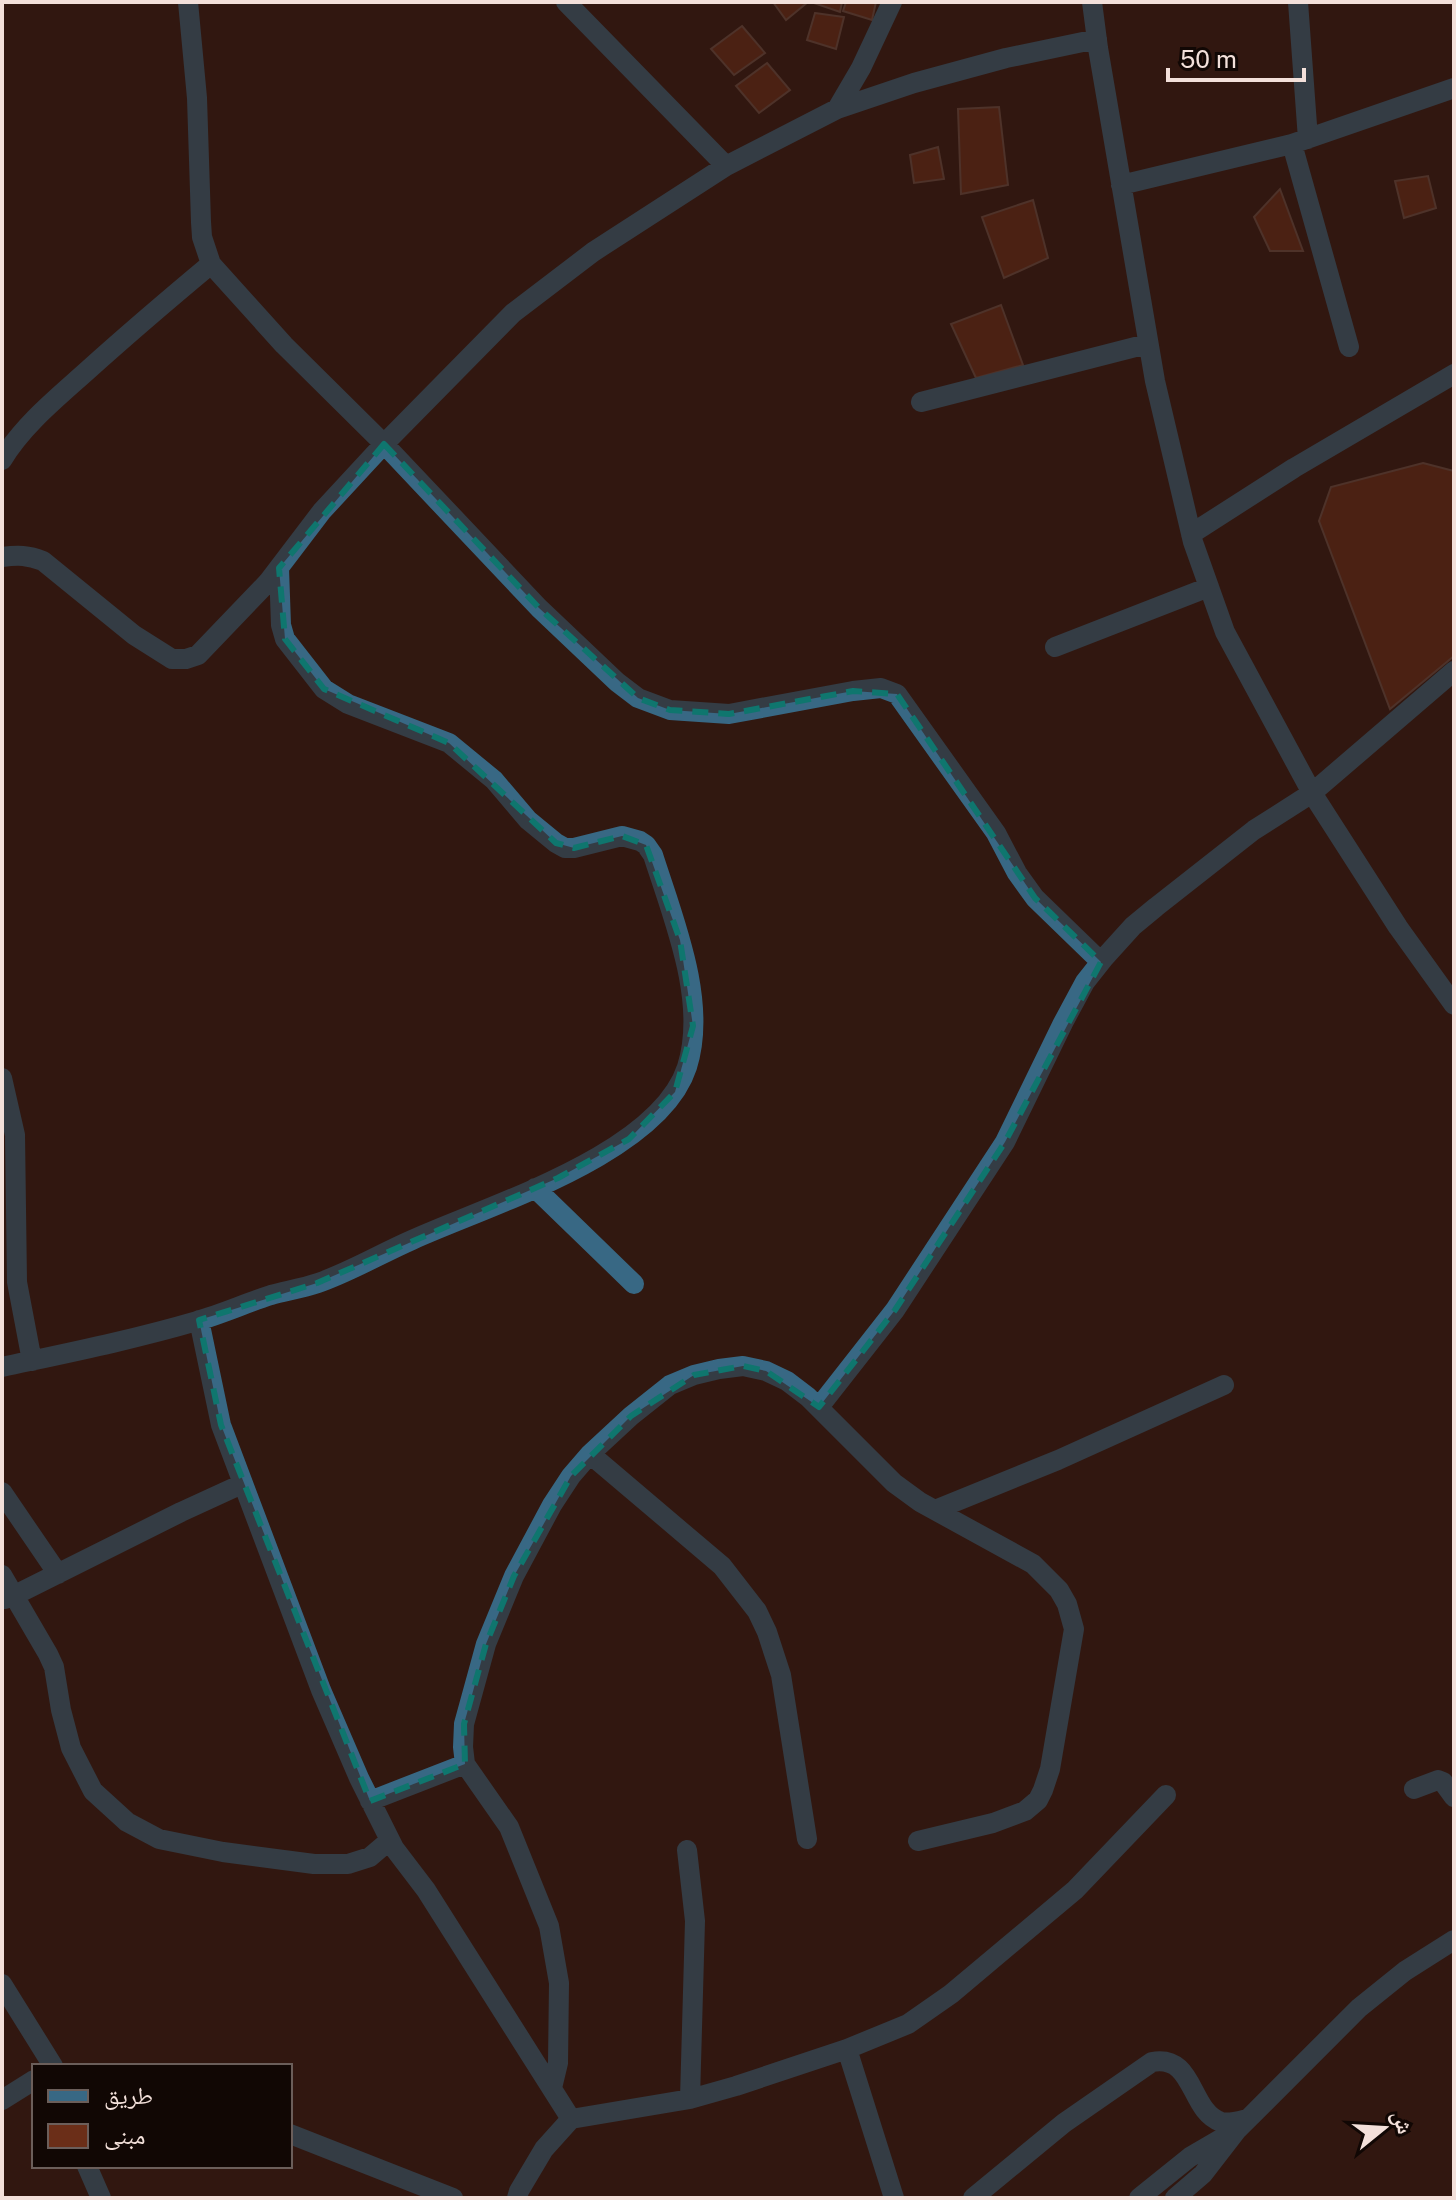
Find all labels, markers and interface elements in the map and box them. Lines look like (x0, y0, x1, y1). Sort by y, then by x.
scale bar (1168, 32, 1304, 82)
text: 50 m (1180, 45, 1237, 73)
legend (32, 2064, 292, 2168)
text: طريق (104, 2081, 153, 2110)
north arrow (1344, 2088, 1424, 2168)
text: ش (1386, 2107, 1419, 2137)
text: مبنى (104, 2121, 145, 2150)

